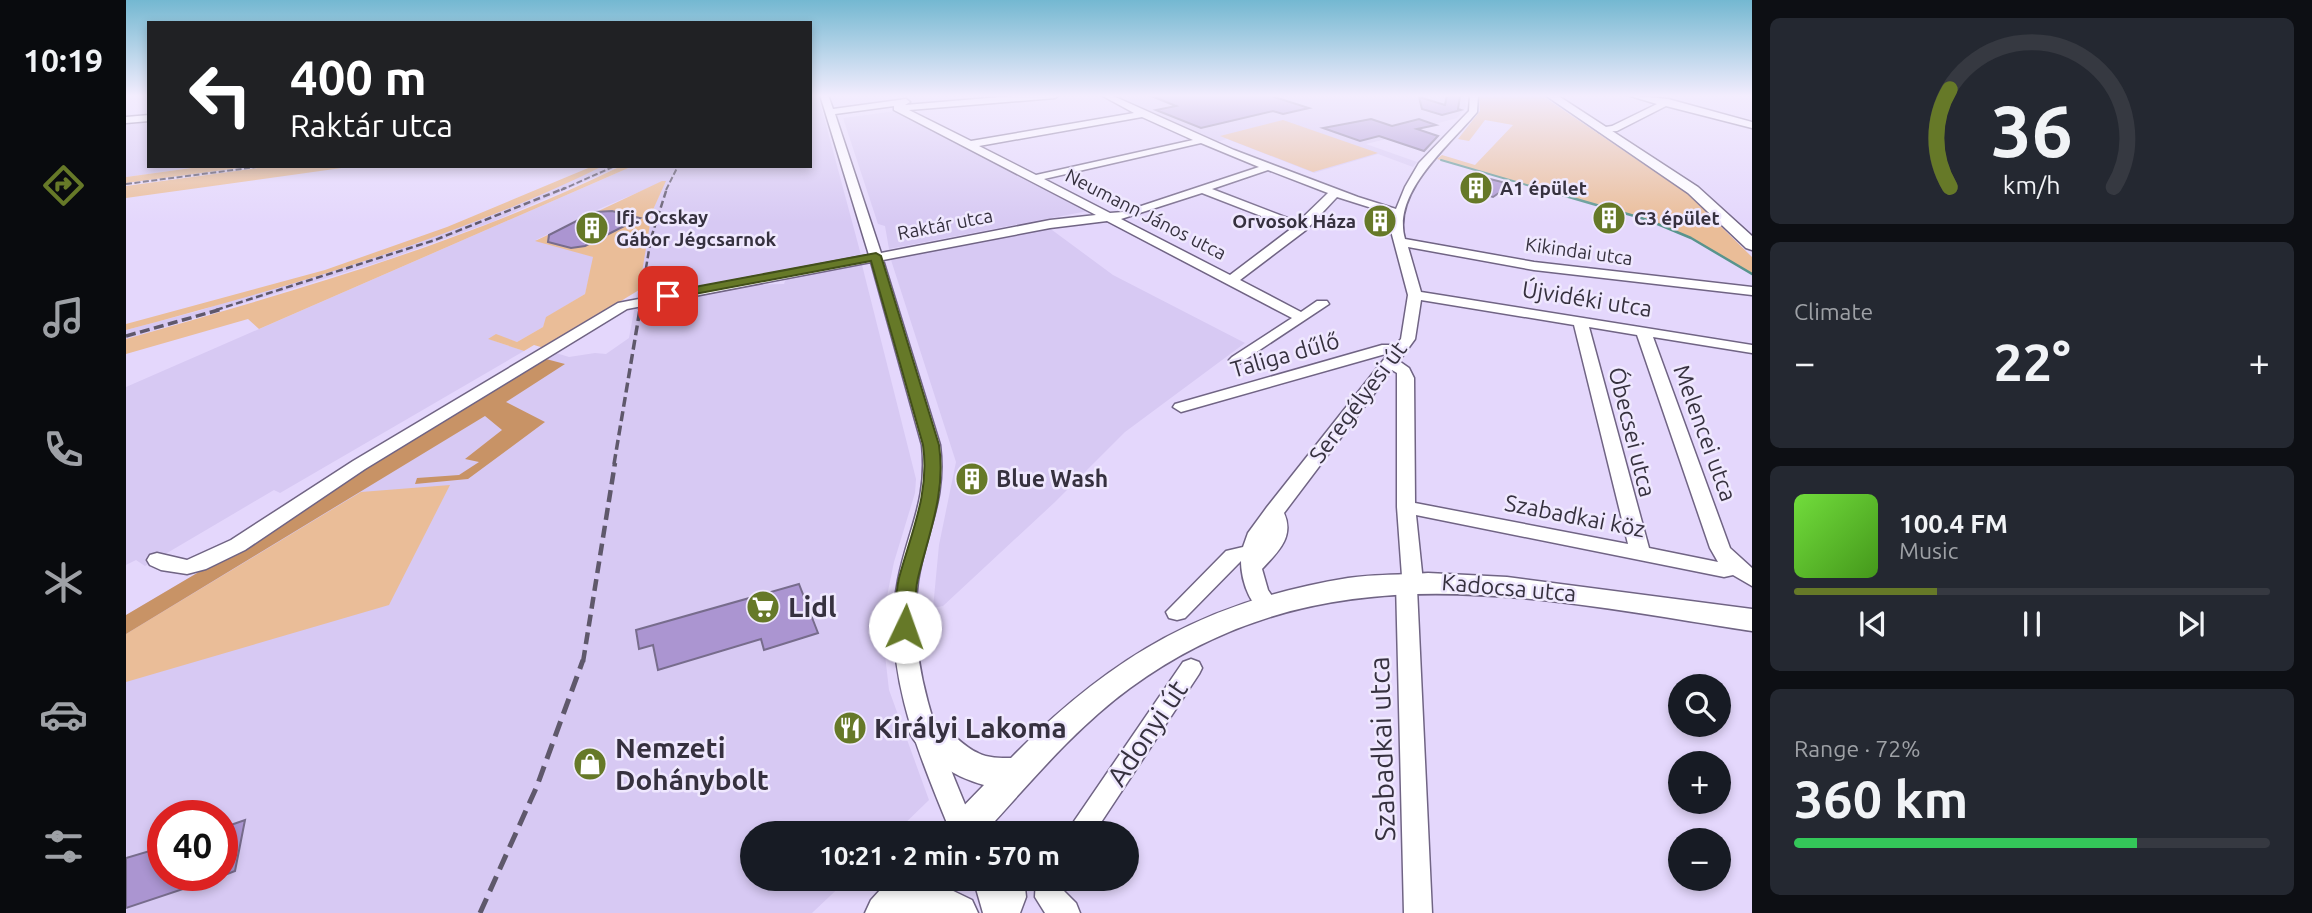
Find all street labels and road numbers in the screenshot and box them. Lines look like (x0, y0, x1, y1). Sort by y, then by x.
street label: Neumann János utca (1062, 164, 1230, 264)
street label: Raktár utca (895, 204, 995, 244)
street label: Kikindai utca (1524, 233, 1634, 269)
street label: Újvidéki utca (1520, 275, 1654, 321)
street label: Taliga dűlő (1228, 327, 1342, 382)
street label: Seregélyesi út (1304, 336, 1411, 467)
street label: Melencei utca (1669, 361, 1742, 504)
street label: Óbecsei utca (1604, 364, 1662, 499)
street label: Szabadkai köz (1503, 490, 1647, 541)
street label: Kadocsa utca (1441, 569, 1577, 606)
street label: Szabadkai utca (1363, 656, 1400, 842)
street label: Adonyi út (1100, 674, 1193, 791)

